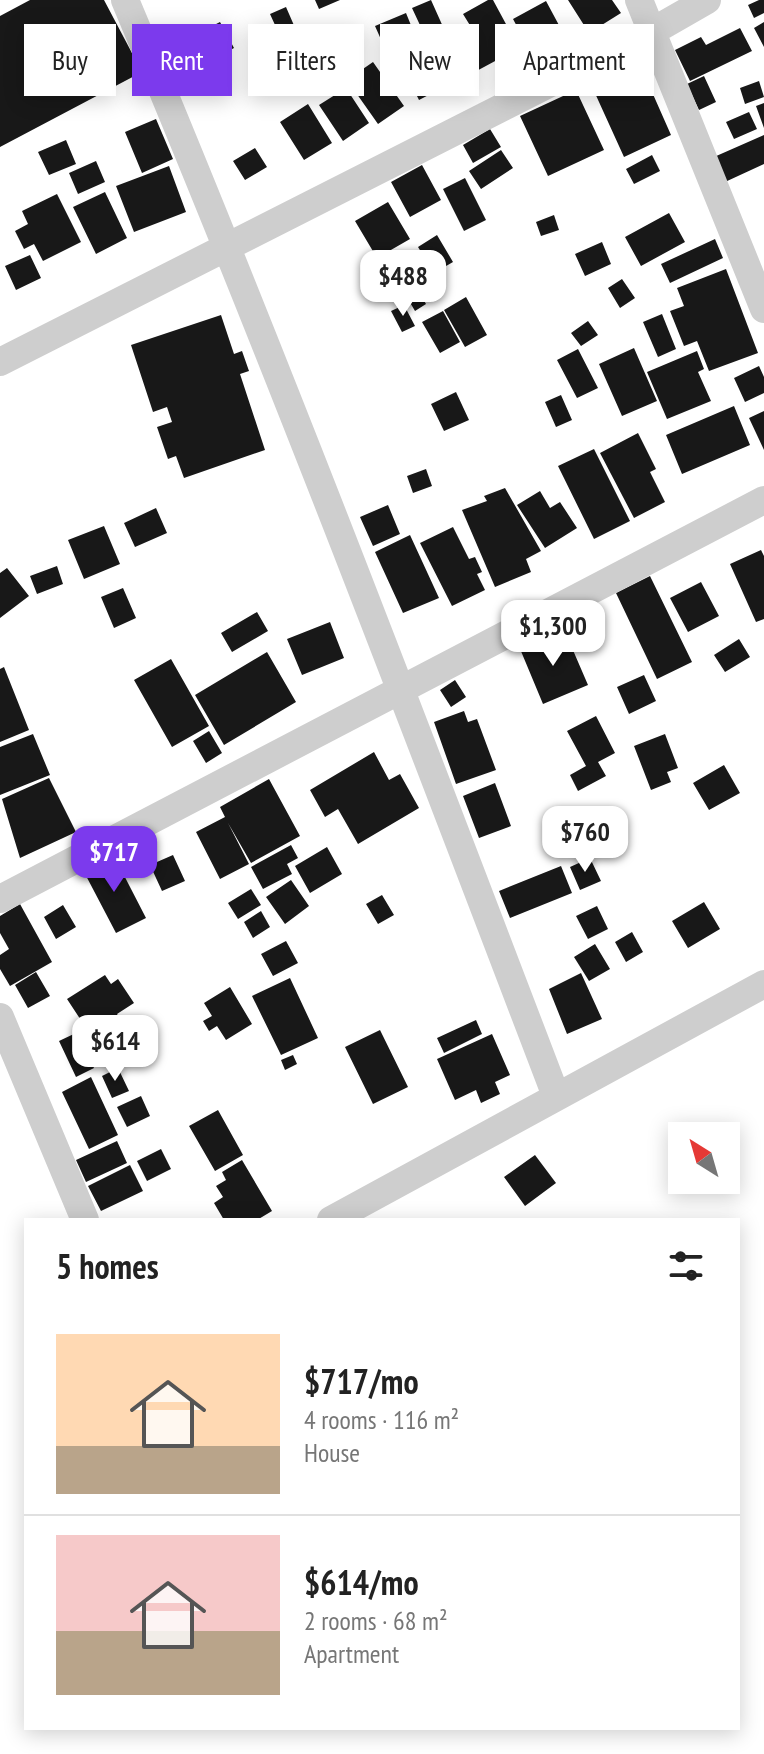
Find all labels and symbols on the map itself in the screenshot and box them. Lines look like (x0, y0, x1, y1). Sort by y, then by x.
pin: $488 (356, 250, 450, 318)
pin: $1,300 (488, 600, 618, 668)
pin: $760 (538, 806, 632, 874)
pin: $717 (67, 826, 161, 894)
pin: $614 (68, 1015, 162, 1083)
north arrow (668, 1122, 740, 1194)

